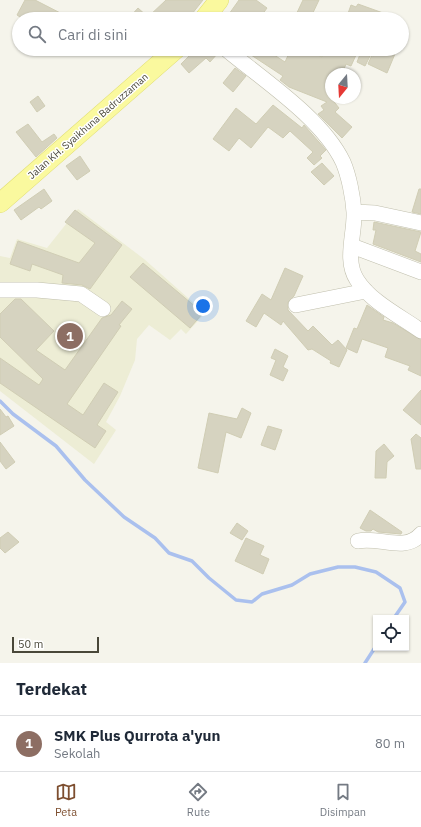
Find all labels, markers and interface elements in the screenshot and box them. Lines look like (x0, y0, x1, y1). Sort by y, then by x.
search box (12, 12, 409, 56)
icon: search (26, 23, 48, 45)
text: Cari di sini (58, 25, 127, 44)
north arrow (325, 68, 361, 104)
street label: Jalan KH. Syaikhuna Badruzzaman (25, 70, 151, 182)
your location (193, 296, 213, 316)
pin: 1 (57, 321, 83, 351)
map controls (373, 615, 409, 651)
button: locate (373, 615, 409, 651)
scale bar (12, 635, 99, 654)
text: 50 m (18, 637, 43, 651)
text: Terdekat (16, 678, 87, 700)
text: SMK Plus Qurrota a'yun (54, 726, 220, 745)
text: 1 (25, 735, 33, 752)
text: 80 m (375, 735, 405, 752)
text: Sekolah (54, 745, 100, 762)
tab: Peta (55, 781, 77, 819)
tab: Rute (187, 781, 210, 819)
tab: Disimpan (320, 781, 366, 819)

